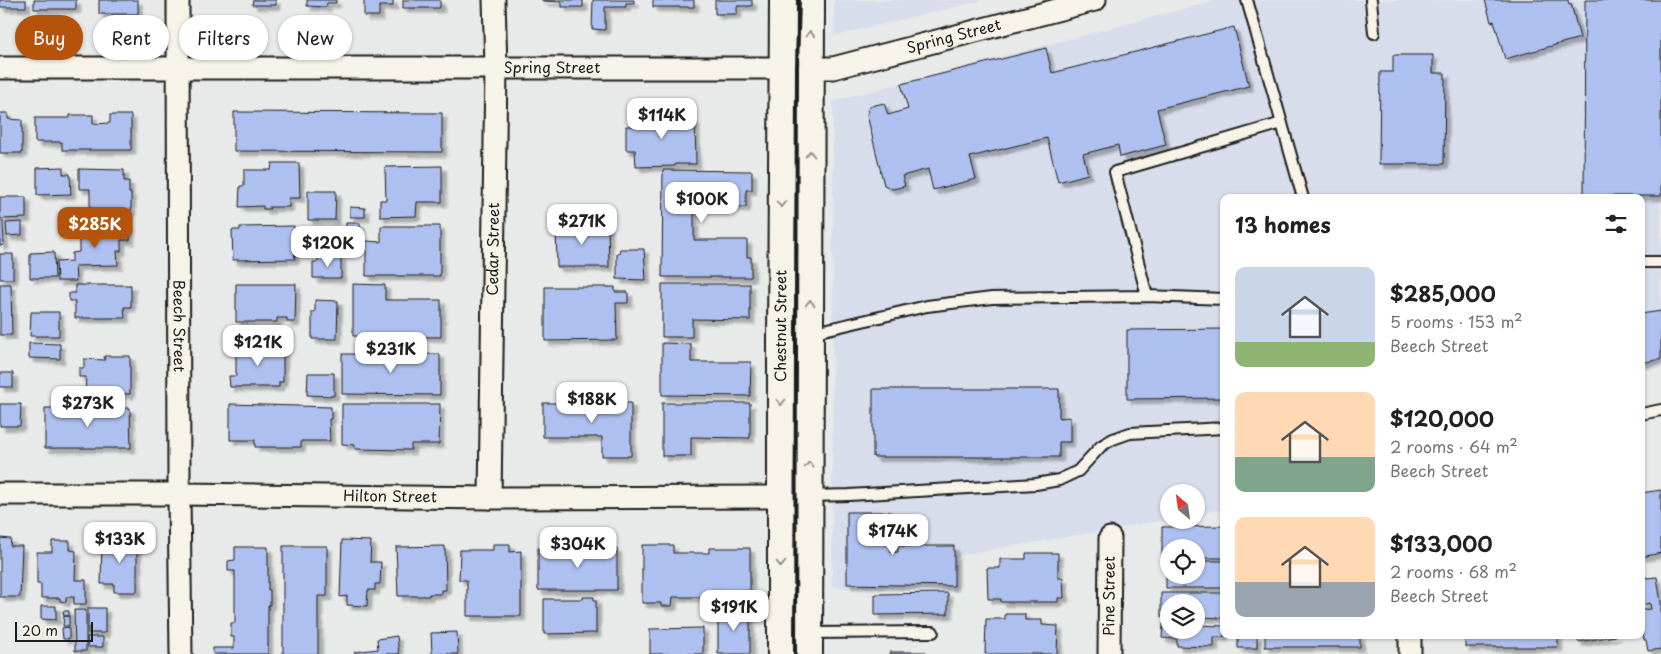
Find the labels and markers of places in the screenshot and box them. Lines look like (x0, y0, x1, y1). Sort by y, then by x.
pin: $114K (627, 98, 697, 140)
pin: $100K (667, 182, 737, 224)
pin: $271K (547, 204, 617, 246)
pin: $285K (60, 206, 130, 249)
pin: $120K (293, 226, 363, 268)
pin: $121K (223, 324, 293, 367)
pin: $231K (356, 332, 426, 374)
pin: $188K (557, 382, 627, 424)
pin: $273K (53, 386, 123, 428)
pin: $174K (858, 514, 928, 556)
pin: $133K (85, 522, 155, 564)
pin: $304K (543, 526, 613, 569)
pin: $191K (699, 590, 769, 632)

